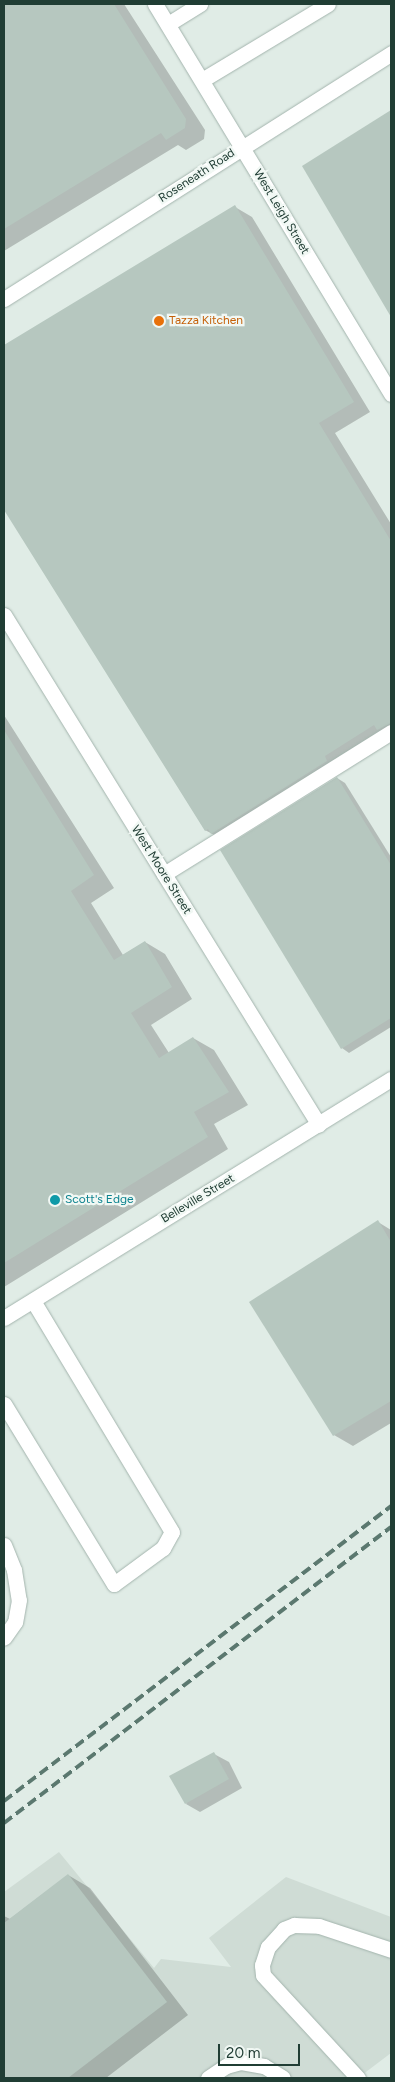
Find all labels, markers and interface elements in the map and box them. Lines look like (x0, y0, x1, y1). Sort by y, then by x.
street label: Roseneath Road (156, 146, 238, 206)
street label: West Leigh Street (250, 167, 312, 257)
place label: Tazza Kitchen (169, 314, 243, 328)
marker: Tazza Kitchen (153, 315, 165, 327)
street label: West Moore Street (128, 823, 194, 917)
street label: Belleville Street (159, 1171, 237, 1227)
place label: Scott's Edge (65, 1193, 134, 1207)
marker: Scott's Edge (49, 1194, 61, 1206)
scale bar (220, 2034, 302, 2066)
text: 20 m (226, 2044, 260, 2062)

